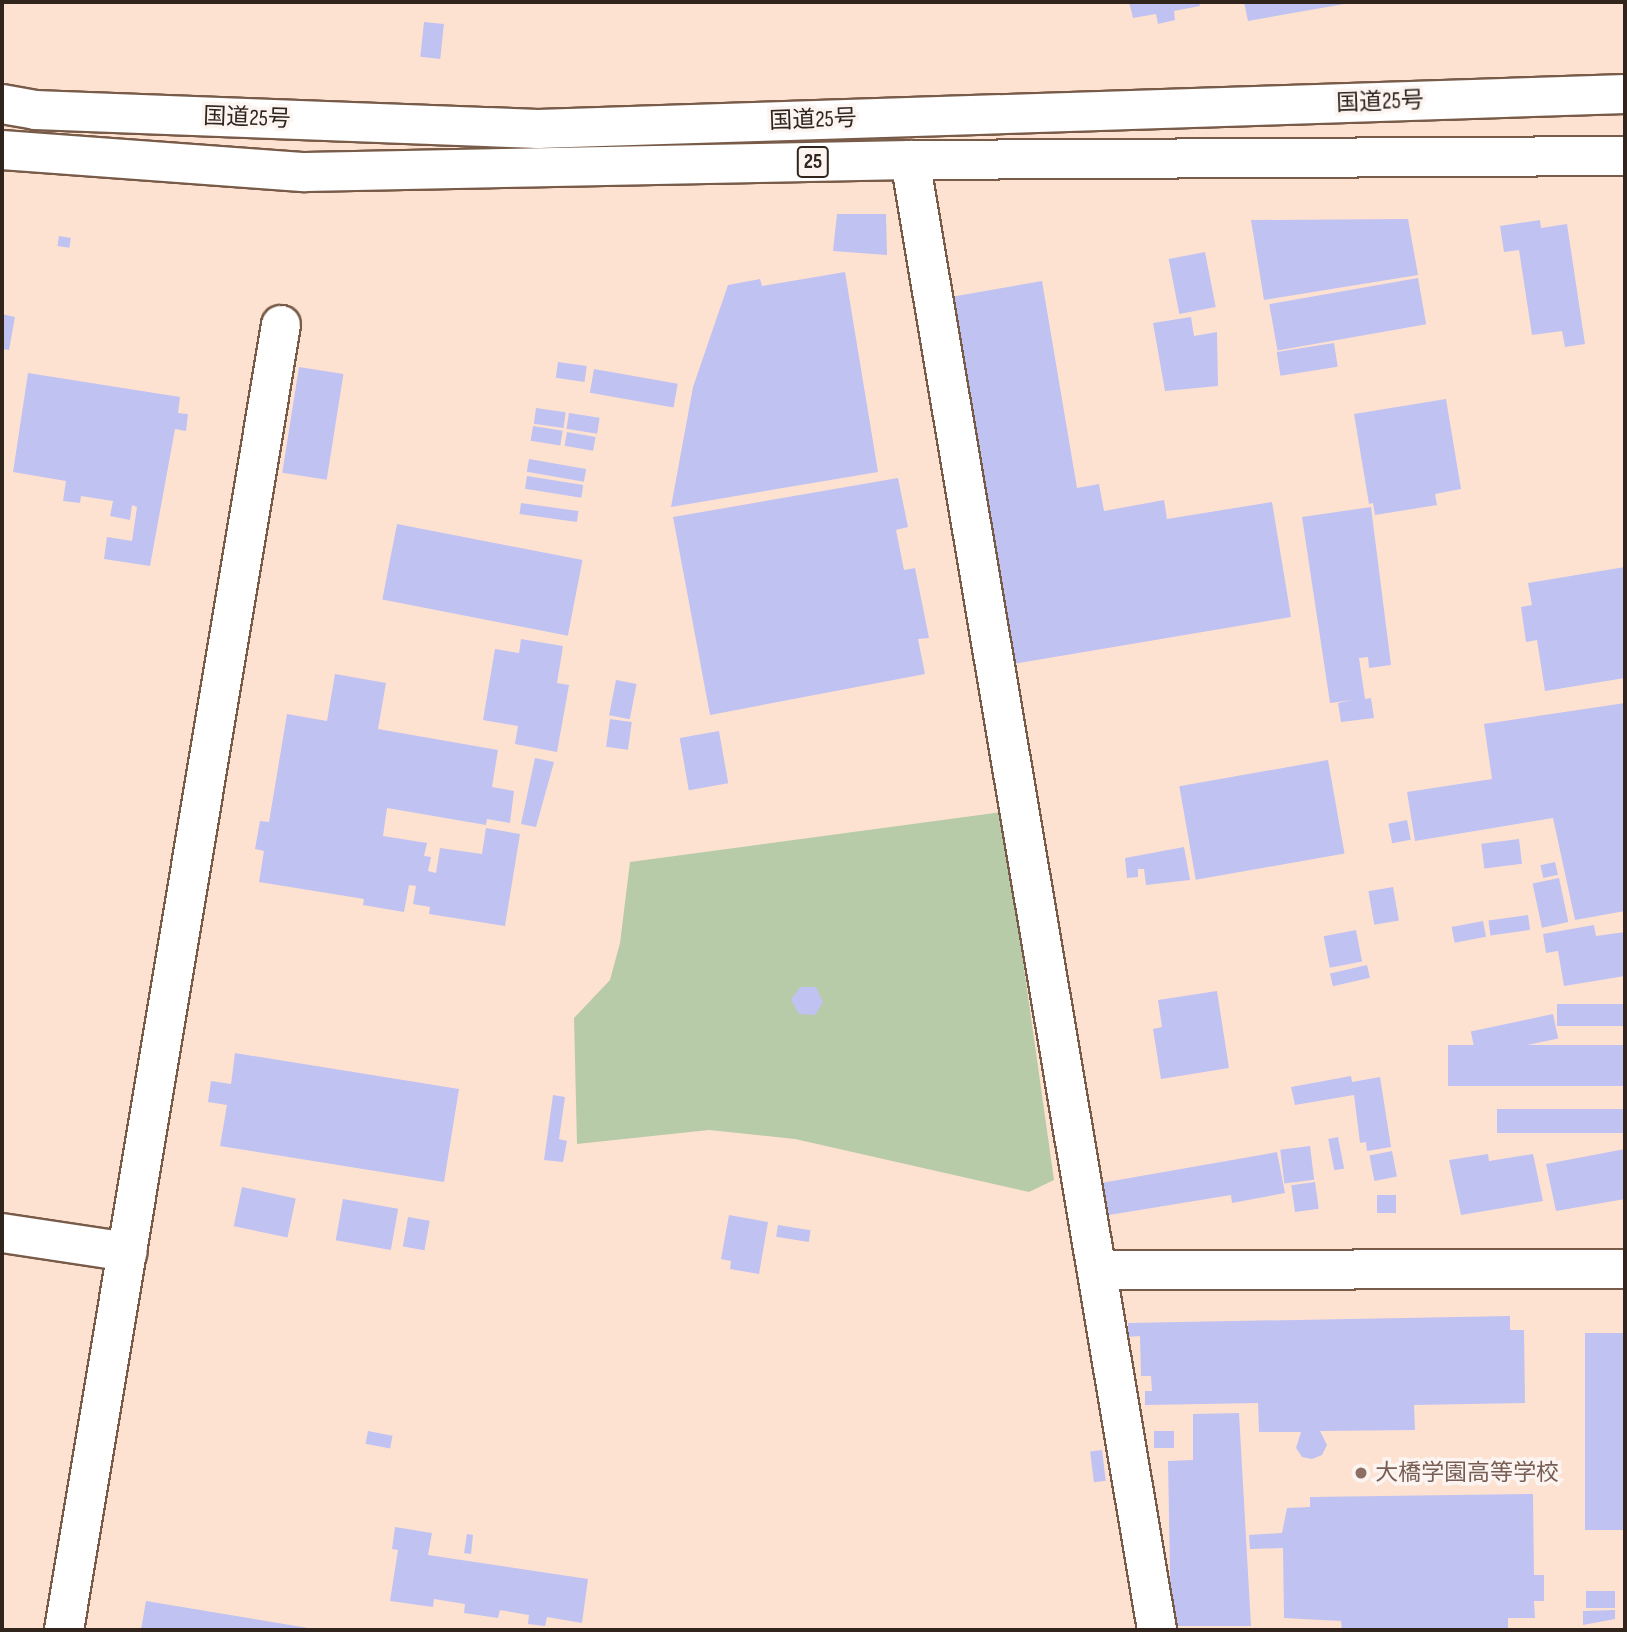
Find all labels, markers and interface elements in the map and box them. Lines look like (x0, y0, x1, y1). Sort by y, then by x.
street label: 国道25号 (1336, 87, 1424, 117)
street label: 国道25号 (203, 103, 291, 133)
street label: 国道25号 (769, 105, 857, 135)
road number: 25 (796, 144, 830, 180)
place label: 大橋学園高等学校 (1375, 1459, 1559, 1487)
marker: 大橋学園高等学校 (1353, 1465, 1369, 1481)

